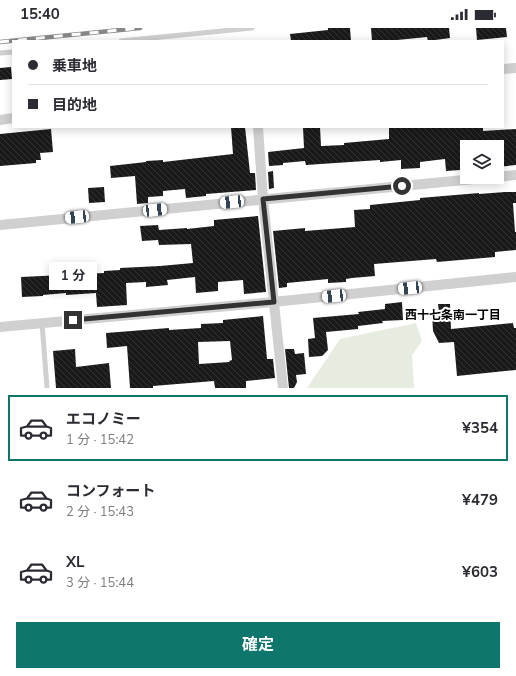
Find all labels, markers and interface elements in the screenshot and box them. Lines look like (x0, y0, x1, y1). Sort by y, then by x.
text: 15:40 (20, 4, 60, 24)
text: 乗車地 (52, 56, 97, 76)
text: 目的地 (52, 95, 97, 115)
map controls (460, 140, 504, 184)
button: layers (460, 140, 504, 184)
route start (393, 177, 411, 195)
car (219, 195, 245, 209)
car (142, 203, 168, 217)
car (64, 210, 90, 224)
callout: 1 分 (49, 262, 97, 290)
text: 1 分 (61, 267, 85, 285)
car (397, 281, 423, 295)
car (321, 289, 347, 303)
district label: 西十七条南一丁目 (405, 307, 501, 323)
route end (64, 311, 82, 329)
text: エコノミー (66, 409, 141, 429)
icon: car (18, 410, 54, 446)
text: ¥354 (462, 418, 498, 438)
text: 1 分 · 15:42 (66, 431, 134, 449)
text: コンフォート (66, 481, 156, 501)
icon: car (18, 482, 54, 518)
text: ¥479 (462, 490, 498, 510)
text: 2 分 · 15:43 (66, 503, 134, 521)
text: XL (66, 552, 85, 572)
icon: car (18, 554, 54, 590)
text: ¥603 (462, 562, 498, 582)
text: 3 分 · 15:44 (66, 574, 134, 592)
button: 確定 (16, 622, 500, 668)

